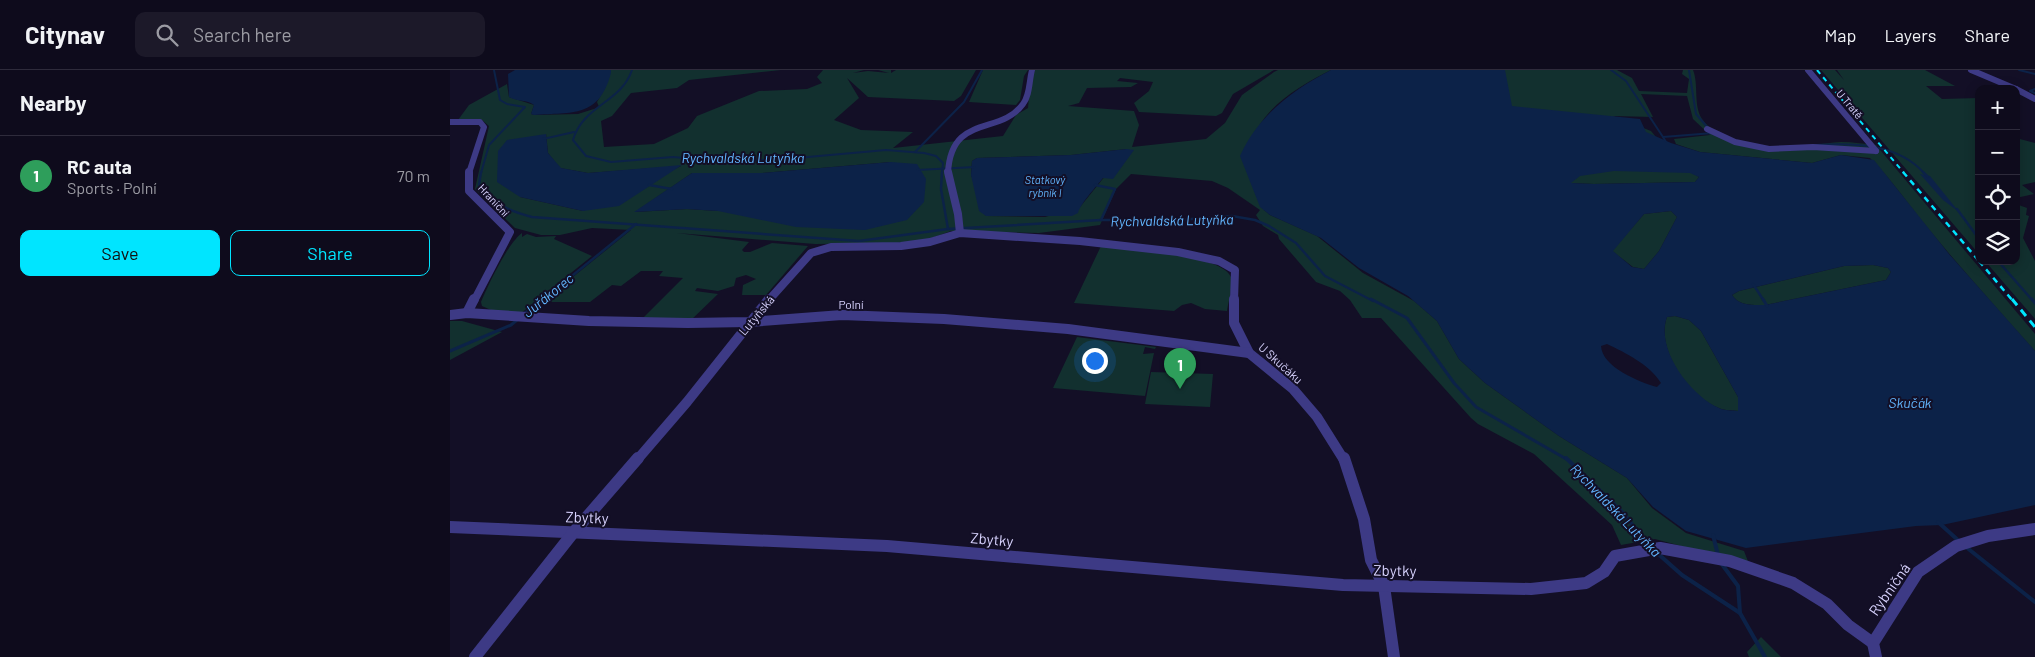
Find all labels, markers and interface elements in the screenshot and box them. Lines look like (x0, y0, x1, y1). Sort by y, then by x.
search box (135, 12, 485, 57)
text: Citynav (25, 20, 105, 49)
icon: search (153, 21, 181, 49)
text: Search here (193, 23, 292, 46)
text: Map (1824, 24, 1856, 46)
text: Layers (1884, 24, 1937, 46)
text: Share (1965, 24, 2010, 46)
map controls (1975, 85, 2020, 265)
button: + (1975, 85, 2020, 130)
street label: U Tratě (1834, 87, 1866, 121)
text: Nearby (20, 90, 86, 115)
button: − (1975, 130, 2020, 175)
water label: Rychvaldská Lutyňka (681, 149, 805, 166)
text: RC auta (67, 155, 132, 178)
text: 1 (33, 166, 39, 185)
text: 70 m (397, 166, 430, 185)
water label: Statkový rybník I (1025, 173, 1066, 199)
button: locate (1975, 175, 2020, 220)
text: Sports · Polní (67, 178, 157, 197)
street label: Hraniční (476, 181, 513, 219)
water label: Rychvaldská Lutyňka (1110, 210, 1234, 230)
button: layers (1975, 220, 2020, 265)
button: Save (20, 230, 220, 276)
button: Share (230, 230, 430, 276)
water label: Juřákorec (519, 269, 577, 321)
street label: Lutyňská (735, 292, 777, 338)
street label: Polní (838, 297, 864, 311)
street label: U Skučáku (1256, 340, 1306, 386)
your location (1082, 348, 1108, 374)
pin: 1 (1164, 348, 1196, 389)
water label: Skučák (1889, 394, 1932, 411)
water label: Rychvaldská Lutyňka (1567, 460, 1665, 560)
street label: Zbytky (565, 507, 609, 527)
street label: Zbytky (970, 528, 1014, 550)
street label: Rybničná (1864, 559, 1914, 619)
street label: Zbytky (1373, 561, 1417, 579)

